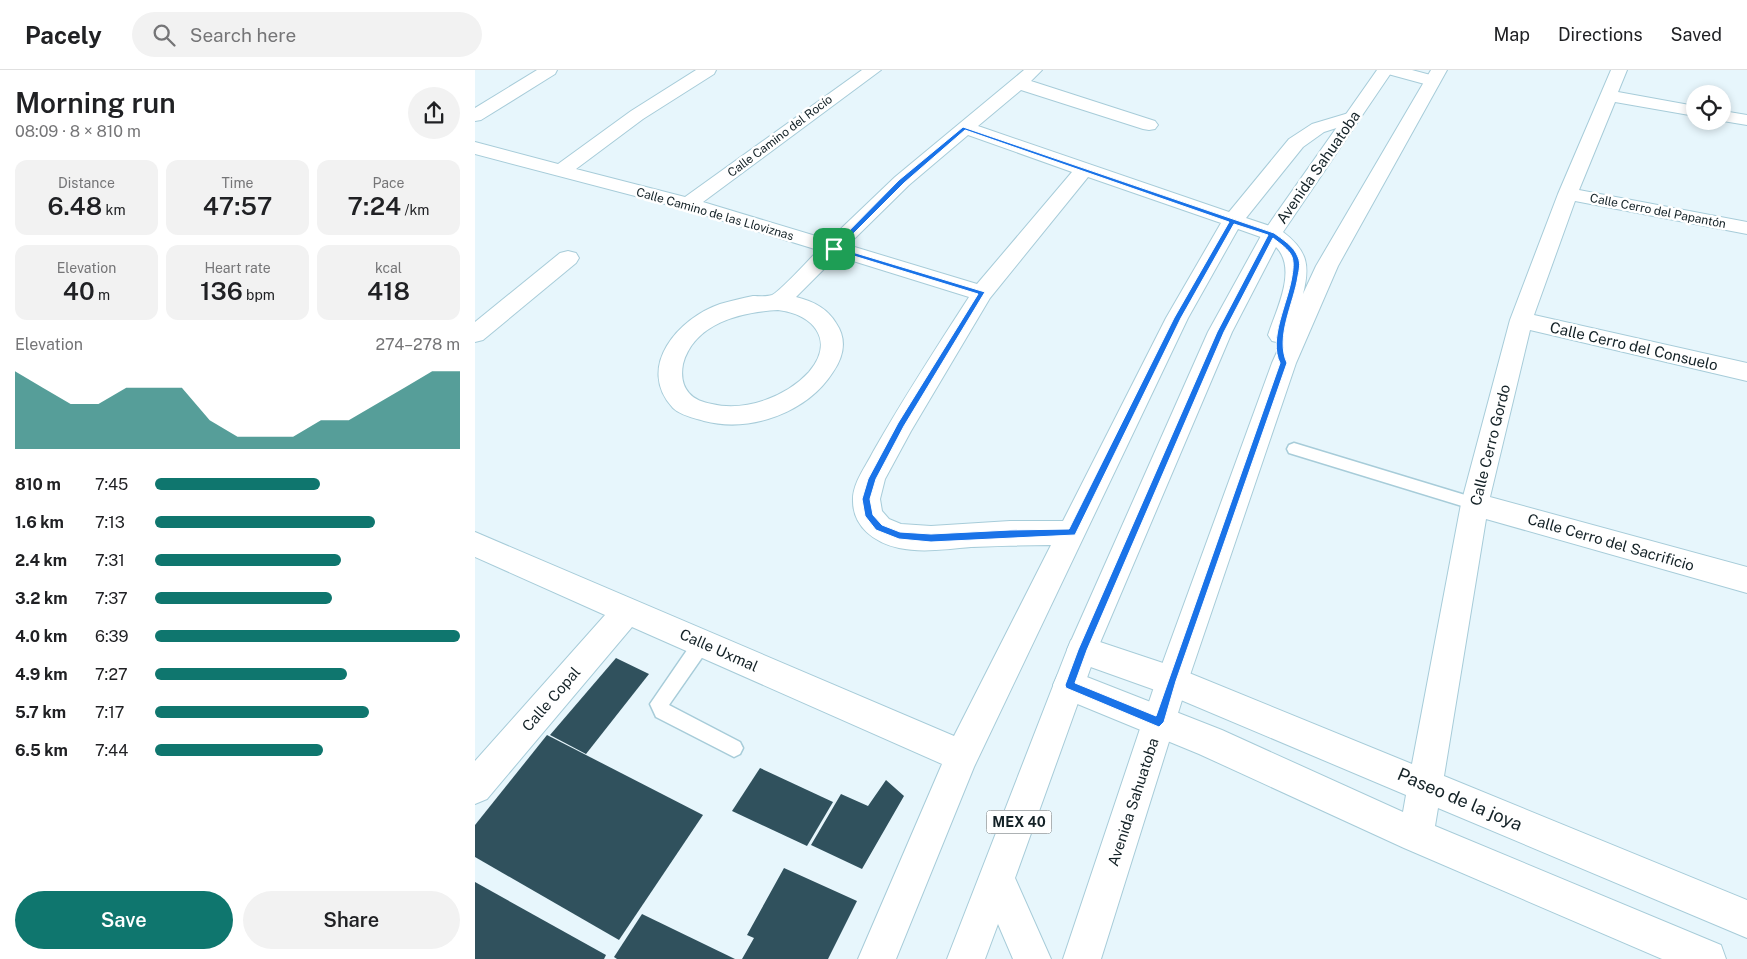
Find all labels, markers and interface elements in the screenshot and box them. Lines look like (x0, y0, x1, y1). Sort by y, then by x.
search box (132, 12, 482, 57)
text: Pacely (25, 21, 102, 49)
icon: search (150, 21, 178, 49)
text: Search here (190, 24, 296, 46)
text: Map (1493, 24, 1530, 45)
text: Directions (1558, 24, 1643, 45)
text: Saved (1671, 24, 1722, 45)
map controls (1686, 85, 1731, 130)
button: locate (1686, 85, 1731, 130)
text: Morning run (15, 86, 176, 119)
button: share (408, 87, 460, 139)
street label: Calle Camino del Rocío (725, 92, 835, 180)
street label: Avenida Sahuatoba (1273, 107, 1363, 227)
text: 08:09 · 8 × 810 m (15, 122, 141, 141)
text: Distance (58, 175, 115, 191)
text: Time (222, 175, 253, 191)
text: Pace (372, 175, 405, 191)
street label: Calle Camino de las Lloviznas (635, 185, 795, 243)
text: 6.48 (47, 191, 102, 221)
text: 47:57 (203, 191, 272, 221)
text: 7:24 (348, 191, 401, 221)
street label: Calle Cerro del Papantón (1589, 191, 1727, 231)
text: km (102, 202, 126, 218)
text: /km (401, 202, 429, 218)
pin (813, 228, 855, 270)
icon: arrive (820, 235, 848, 263)
text: Elevation (57, 260, 116, 276)
text: Heart rate (204, 260, 271, 276)
text: kcal (375, 260, 402, 276)
text: 40 (63, 276, 95, 306)
text: 136 (200, 276, 243, 306)
text: 418 (367, 276, 410, 306)
text: m (95, 287, 110, 303)
text: bpm (243, 287, 275, 303)
street label: Calle Cerro del Consuelo (1548, 318, 1720, 374)
text: Elevation (15, 335, 83, 354)
text: 274–278 m (375, 335, 460, 354)
street label: Calle Cerro Gordo (1467, 383, 1513, 507)
text: 810 m (15, 475, 61, 494)
text: 7:45 (95, 475, 128, 494)
street label: Calle Cerro del Sacrificio (1526, 510, 1696, 574)
text: 1.6 km (15, 513, 64, 532)
text: 7:13 (95, 513, 125, 532)
text: 2.4 km (15, 551, 67, 570)
text: 7:31 (95, 551, 125, 570)
text: 3.2 km (15, 589, 68, 608)
text: 7:37 (95, 589, 128, 608)
street label: Calle Uxmal (677, 625, 761, 675)
text: 4.0 km (15, 627, 67, 646)
text: 6:39 (95, 627, 129, 646)
street label: Calle Copal (519, 663, 583, 735)
text: 4.9 km (15, 665, 68, 684)
text: 7:27 (95, 665, 128, 684)
text: 5.7 km (15, 703, 66, 722)
text: 7:17 (95, 703, 124, 722)
street label: Avenida Sahuatoba (1104, 736, 1162, 868)
text: 6.5 km (15, 741, 68, 760)
text: 7:44 (95, 741, 128, 760)
street label: Paseo de la joya (1394, 763, 1526, 835)
road number: MEX 40 (987, 810, 1051, 834)
button: Save (15, 891, 233, 949)
button: Share (243, 891, 460, 949)

